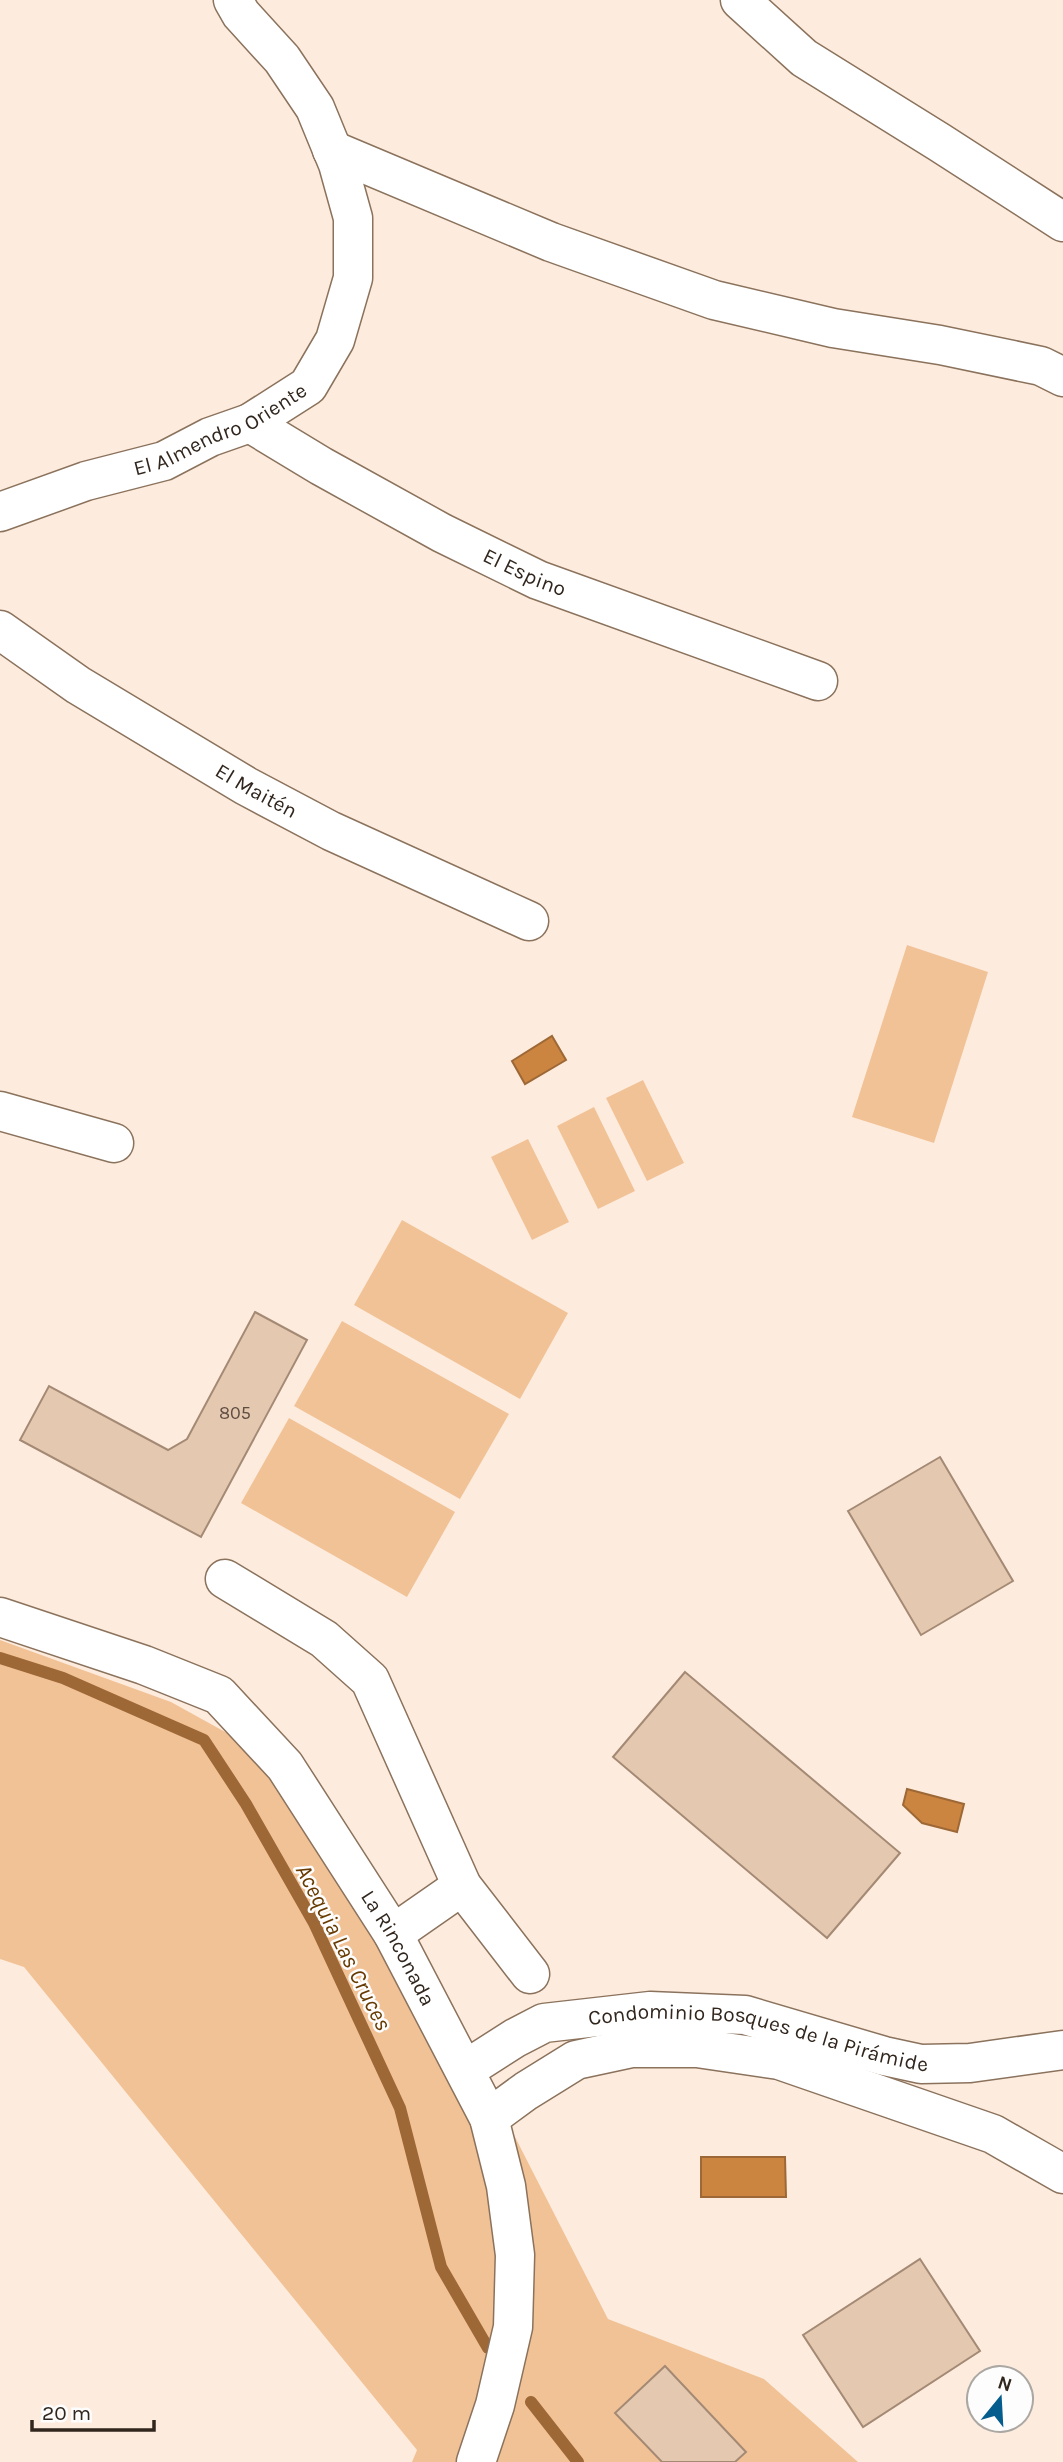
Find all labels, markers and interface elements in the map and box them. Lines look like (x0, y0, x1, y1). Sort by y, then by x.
street label: El Almendro Oriente (131, 378, 311, 480)
street label: El Espino (479, 543, 569, 601)
street label: El Maitén (211, 759, 301, 823)
house number: 805 (219, 1402, 251, 1424)
water label: Acequia Las Cruces (290, 1860, 397, 2035)
street label: La Rinconada (356, 1886, 440, 2010)
street label: Condominio Bosques de la Pirámide (587, 1999, 928, 2076)
north arrow (965, 2364, 1035, 2434)
text: N (995, 2371, 1015, 2396)
scale bar (32, 2388, 154, 2432)
text: 20 m (42, 2401, 91, 2425)

